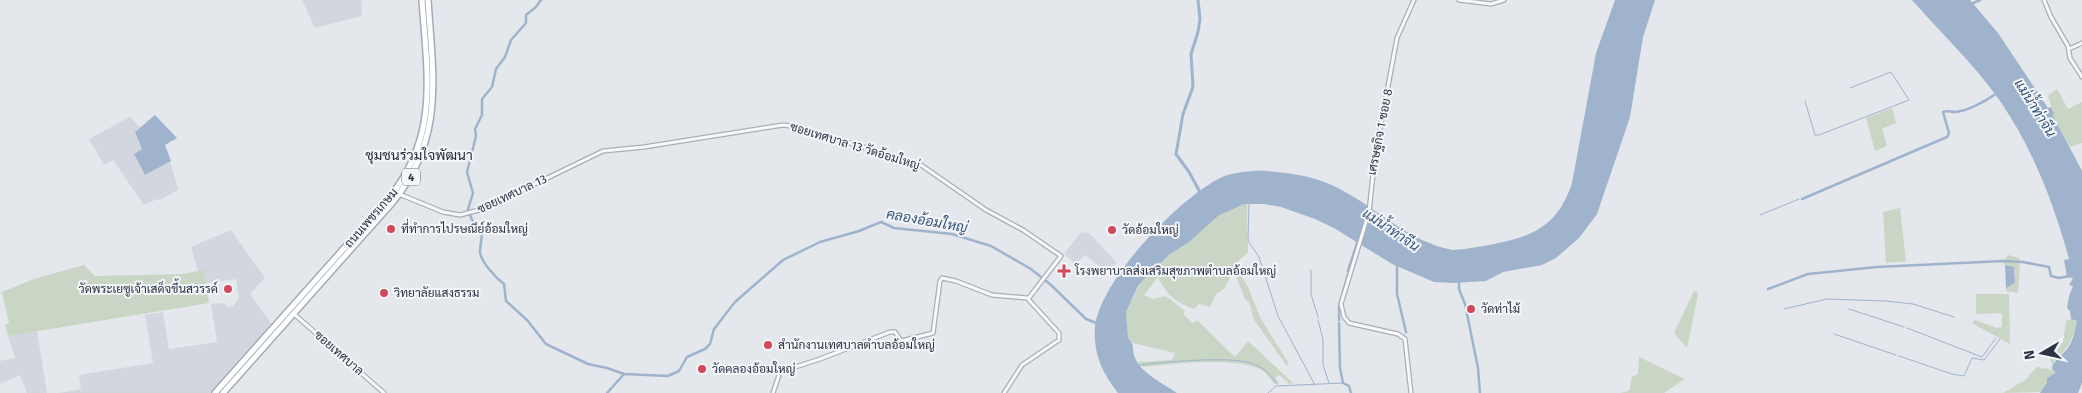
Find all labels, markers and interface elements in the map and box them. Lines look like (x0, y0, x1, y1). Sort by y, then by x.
water label: แม่น้ำท่าจีน (2011, 74, 2063, 140)
street label: เศรษฐกิจ 1 ซอย 8 (1365, 87, 1396, 177)
street label: ซอยเทศบาล 13 วัดอ้อมใหญ่ (788, 119, 922, 172)
district label: ชุมชนร่วมใจพัฒนา (365, 147, 473, 165)
road number: 4 (402, 168, 420, 186)
street label: ซอยเทศบาล 13 (475, 172, 549, 216)
street label: ถนนเพชรเกษม (341, 186, 401, 250)
water label: แม่น้ำท่าจีน (1359, 201, 1425, 255)
water label: คลองอ้อมใหญ่ (885, 205, 970, 237)
place label: ที่ทำการไปรษณีย์อ้อมใหญ่ (401, 218, 528, 236)
place label: วัดอ้อมใหญ่ (1122, 222, 1179, 237)
marker: ที่ทำการไปรษณีย์อ้อมใหญ่ (385, 223, 397, 235)
marker: วัดอ้อมใหญ่ (1106, 224, 1118, 236)
place label: โรงพยาบาลส่งเสริมสุขภาพตำบลอ้อมใหญ่ (1074, 263, 1276, 280)
marker: โรงพยาบาลส่งเสริมสุขภาพตำบลอ้อมใหญ่ (1057, 264, 1071, 278)
place label: วัดพระเยซูเจ้าเสด็จขึ้นสวรรค์ (79, 278, 218, 297)
marker: วัดพระเยซูเจ้าเสด็จขึ้นสวรรค์ (222, 283, 234, 295)
place label: วิทยาลัยแสงธรรม (393, 286, 479, 300)
marker: วิทยาลัยแสงธรรม (378, 287, 390, 299)
place label: วัดท่าไม้ (1481, 301, 1521, 316)
marker: วัดท่าไม้ (1465, 303, 1477, 315)
street label: ซอยเทศบาล (312, 328, 367, 378)
north arrow (2017, 328, 2067, 378)
place label: สำนักงานเทศบาลตำบลอ้อมใหญ่ (778, 337, 935, 352)
marker: สำนักงานเทศบาลตำบลอ้อมใหญ่ (762, 339, 774, 351)
text: N (2021, 349, 2039, 361)
place label: วัดคลองอ้อมใหญ่ (712, 361, 796, 376)
marker: วัดคลองอ้อมใหญ่ (696, 363, 708, 375)

